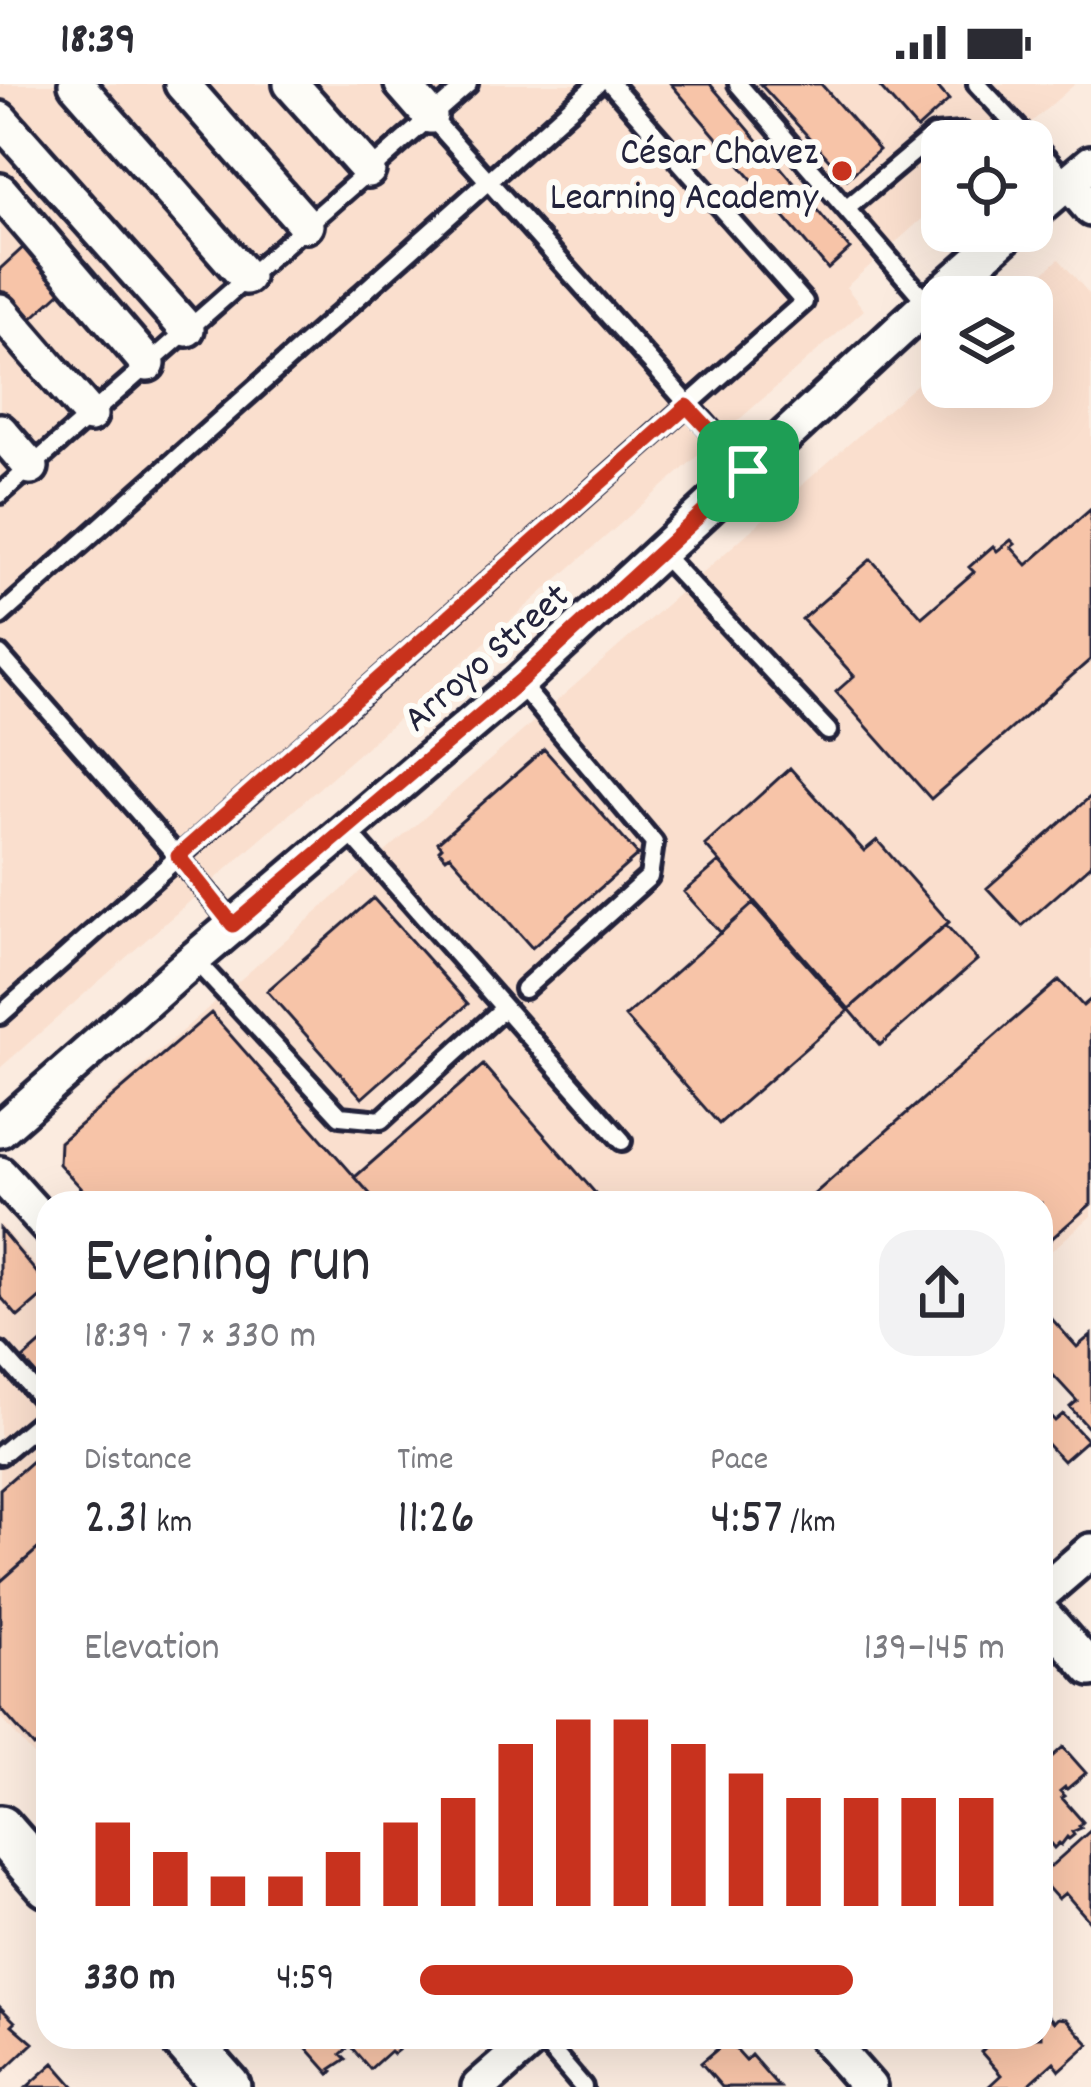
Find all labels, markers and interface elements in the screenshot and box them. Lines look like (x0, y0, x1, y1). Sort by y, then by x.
text: 18:39 (60, 10, 136, 74)
map controls (921, 120, 1053, 408)
button: locate (921, 120, 1053, 252)
place label: César Chavez Learning Academy (550, 128, 819, 228)
marker: César Chavez Learning Academy (829, 158, 855, 184)
button: layers (921, 276, 1053, 408)
pin (697, 420, 799, 522)
icon: arrive (715, 438, 781, 504)
street label: Arroyo Street (393, 572, 583, 748)
text: Evening run (84, 1219, 371, 1313)
button: share (879, 1230, 1005, 1356)
text: 18:39 · 7 × 330 m (84, 1311, 316, 1366)
text: Distance (84, 1438, 192, 1485)
text: Time (397, 1438, 453, 1485)
text: Pace (710, 1438, 768, 1485)
text: 2.31 (84, 1485, 149, 1557)
text: 11:26 (397, 1485, 475, 1557)
text: 4:57 (710, 1485, 783, 1557)
text: km (149, 1501, 192, 1548)
text: /km (783, 1501, 836, 1548)
text: Elevation (84, 1623, 220, 1678)
text: 139–145 m (863, 1623, 1005, 1678)
text: 330 m (84, 1953, 176, 2008)
text: 4:59 (276, 1953, 335, 2008)

